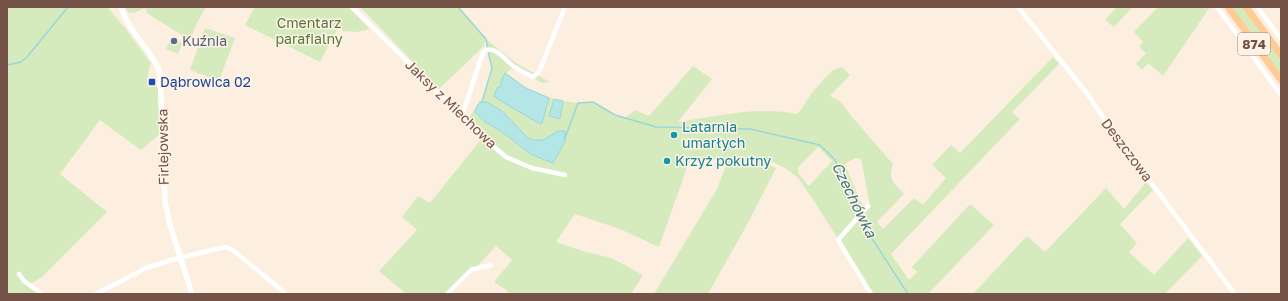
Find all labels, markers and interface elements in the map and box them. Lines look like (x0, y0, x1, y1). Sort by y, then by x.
park label: Cmentarz parafialny (275, 14, 343, 47)
place label: Kuźnia (182, 32, 227, 49)
road number: 874 (1238, 33, 1270, 55)
marker: Kuźnia (169, 36, 179, 46)
street label: Jaksy z Miechowa (402, 56, 501, 152)
place label: Dąbrowica 02 (160, 73, 251, 90)
marker: Dąbrowica 02 (147, 77, 157, 87)
street label: Firlejowska (153, 109, 172, 185)
street label: Deszczowa (1098, 115, 1157, 185)
place label: Latarnia umarłych (682, 118, 745, 151)
marker: Latarnia umarłych (669, 130, 679, 140)
place label: Krzyż pokutny (675, 152, 771, 169)
marker: Krzyż pokutny (662, 156, 672, 166)
water label: Czechówka (829, 159, 881, 241)

